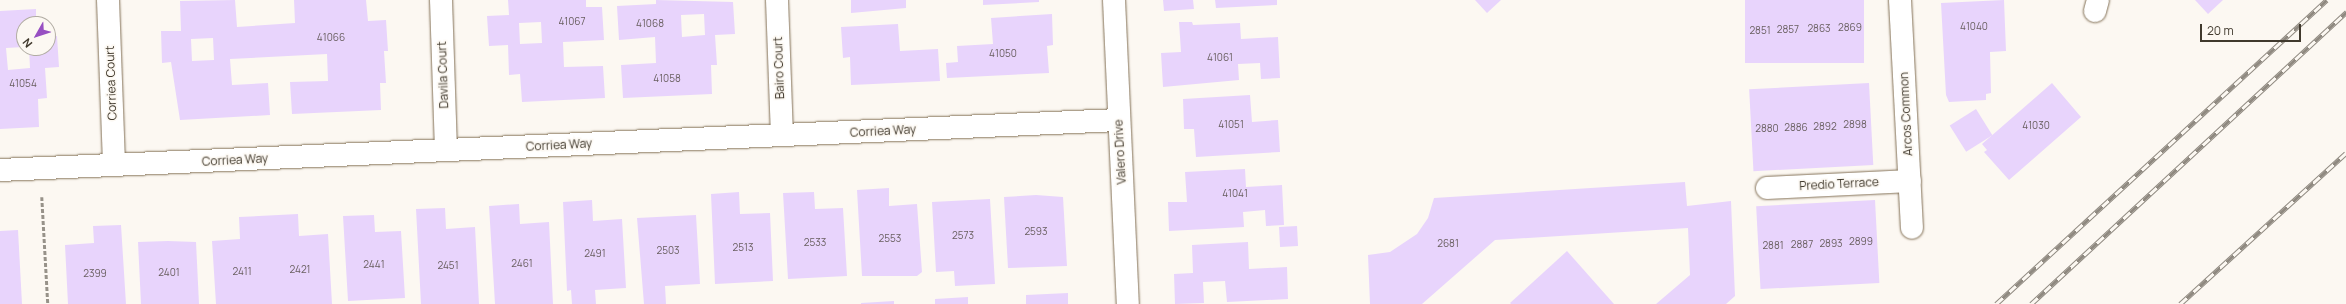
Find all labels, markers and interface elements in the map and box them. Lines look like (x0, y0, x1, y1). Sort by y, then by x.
north arrow (16, 16, 56, 56)
house number: 41067 (558, 16, 586, 28)
scale bar (2202, 16, 2303, 42)
house number: 41068 (636, 18, 664, 30)
house number: 41040 (1960, 21, 1988, 33)
house number: 2869 (1838, 22, 1862, 34)
text: 20 m (2207, 22, 2234, 39)
house number: 2863 (1807, 23, 1831, 35)
house number: 2857 (1777, 24, 1799, 36)
house number: 2851 (1749, 25, 1771, 37)
house number: 41066 (317, 32, 345, 44)
text: N (19, 35, 35, 51)
street label: Bairo Court (771, 37, 787, 99)
street label: Davila Court (435, 41, 451, 109)
street label: Corriea Court (102, 45, 120, 121)
house number: 41050 (989, 48, 1017, 60)
house number: 41061 (1207, 52, 1233, 64)
street label: Arcos Common (1897, 72, 1915, 156)
house number: 41058 (653, 73, 681, 85)
house number: 41054 (9, 78, 37, 90)
street label: Valero Drive (1111, 119, 1129, 185)
house number: 41051 (1218, 119, 1244, 131)
house number: 2898 (1843, 119, 1867, 131)
house number: 41030 (2022, 120, 2050, 132)
house number: 2892 (1813, 121, 1837, 133)
street label: Corriea Way (849, 122, 917, 140)
house number: 2886 (1784, 122, 1808, 134)
house number: 2880 (1755, 123, 1779, 135)
street label: Corriea Way (525, 136, 593, 154)
street label: Corriea Way (201, 151, 269, 169)
street label: Predio Terrace (1799, 175, 1879, 193)
house number: 41041 (1222, 188, 1248, 200)
house number: 2593 (1024, 226, 1048, 238)
house number: 2573 (952, 230, 974, 242)
house number: 2553 (879, 233, 901, 245)
house number: 2899 (1849, 236, 1873, 248)
house number: 2533 (804, 237, 826, 249)
house number: 2681 (1437, 238, 1459, 250)
house number: 2893 (1819, 238, 1843, 250)
house number: 2887 (1791, 239, 1813, 251)
house number: 2881 (1762, 240, 1784, 252)
house number: 2513 (733, 242, 753, 254)
house number: 2503 (656, 245, 680, 257)
house number: 2491 (584, 248, 606, 260)
house number: 2461 (511, 258, 533, 270)
house number: 2441 (363, 259, 385, 271)
house number: 2451 (437, 260, 459, 272)
house number: 2421 (290, 264, 310, 276)
house number: 2411 (232, 266, 252, 278)
house number: 2401 (158, 267, 180, 279)
house number: 2399 (83, 268, 107, 280)

